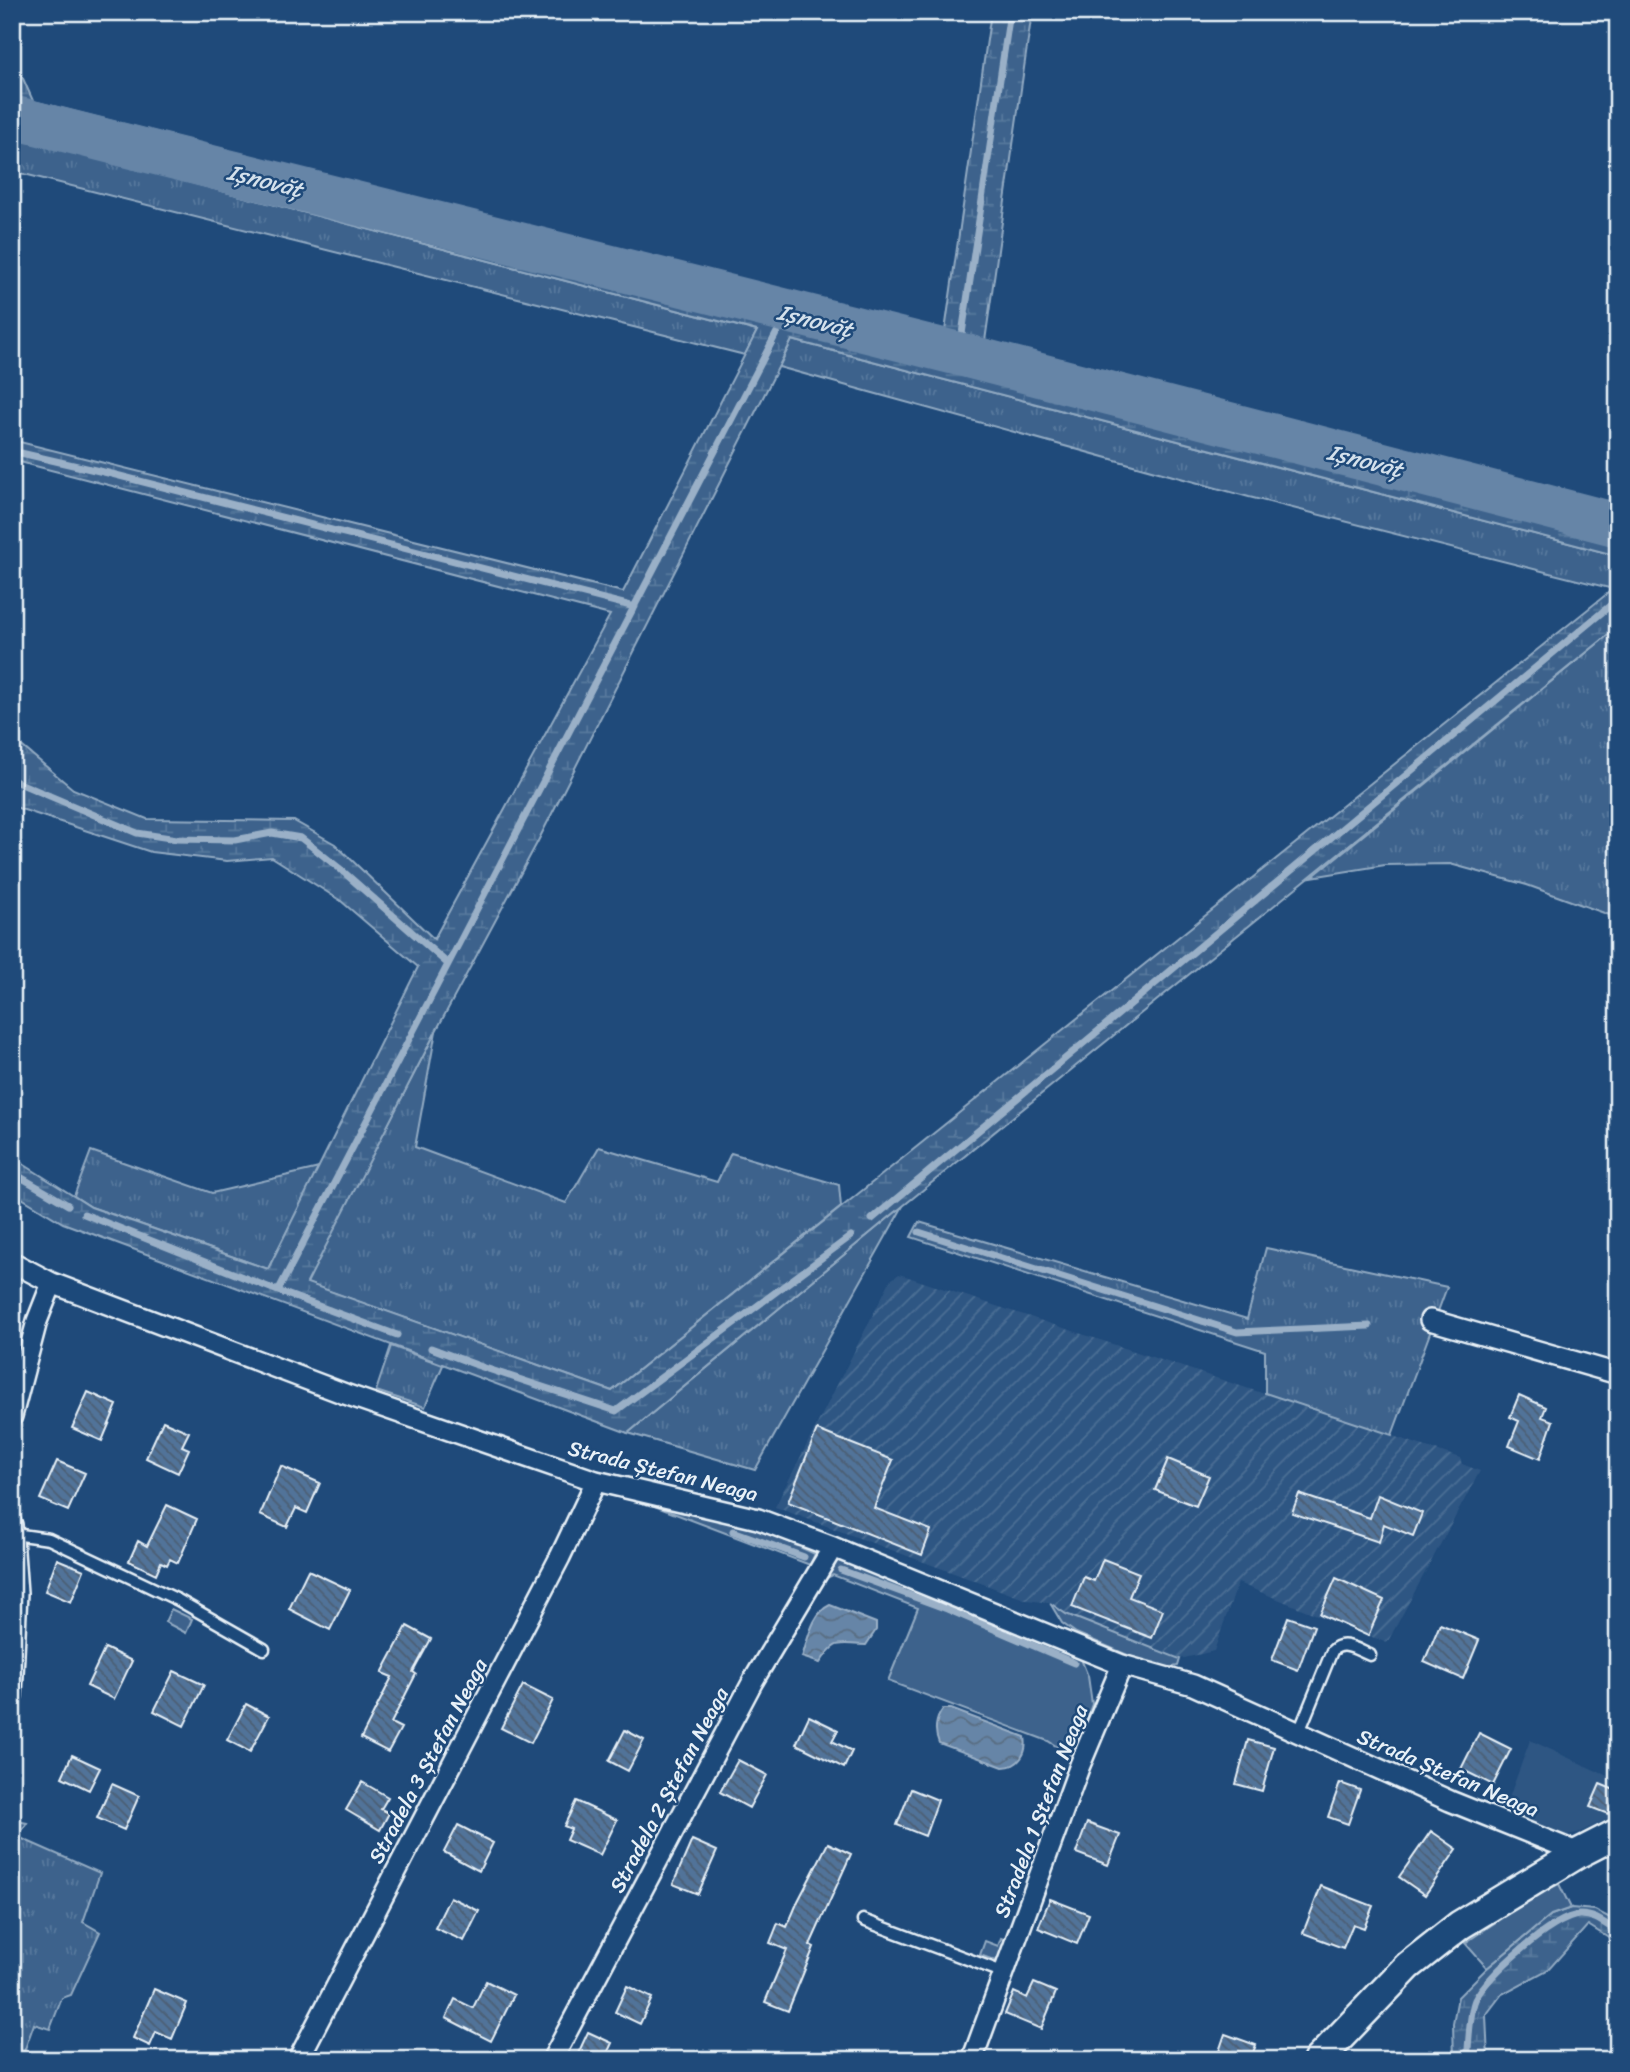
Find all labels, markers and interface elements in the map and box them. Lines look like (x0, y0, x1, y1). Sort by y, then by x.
water label: Ișnovăț (222, 152, 310, 211)
water label: Ișnovăț (772, 292, 860, 351)
water label: Ișnovăț (1322, 432, 1410, 491)
street label: Strada Ștefan Neaga (564, 1429, 762, 1513)
street label: Stradela 3 Ștefan Neaga (358, 1651, 499, 1871)
street label: Stradela 2 Ștefan Neaga (598, 1680, 740, 1900)
street label: Stradela 1 Ștefan Neaga (983, 1698, 1099, 1923)
street label: Strada Ștefan Neaga (1351, 1717, 1545, 1829)

